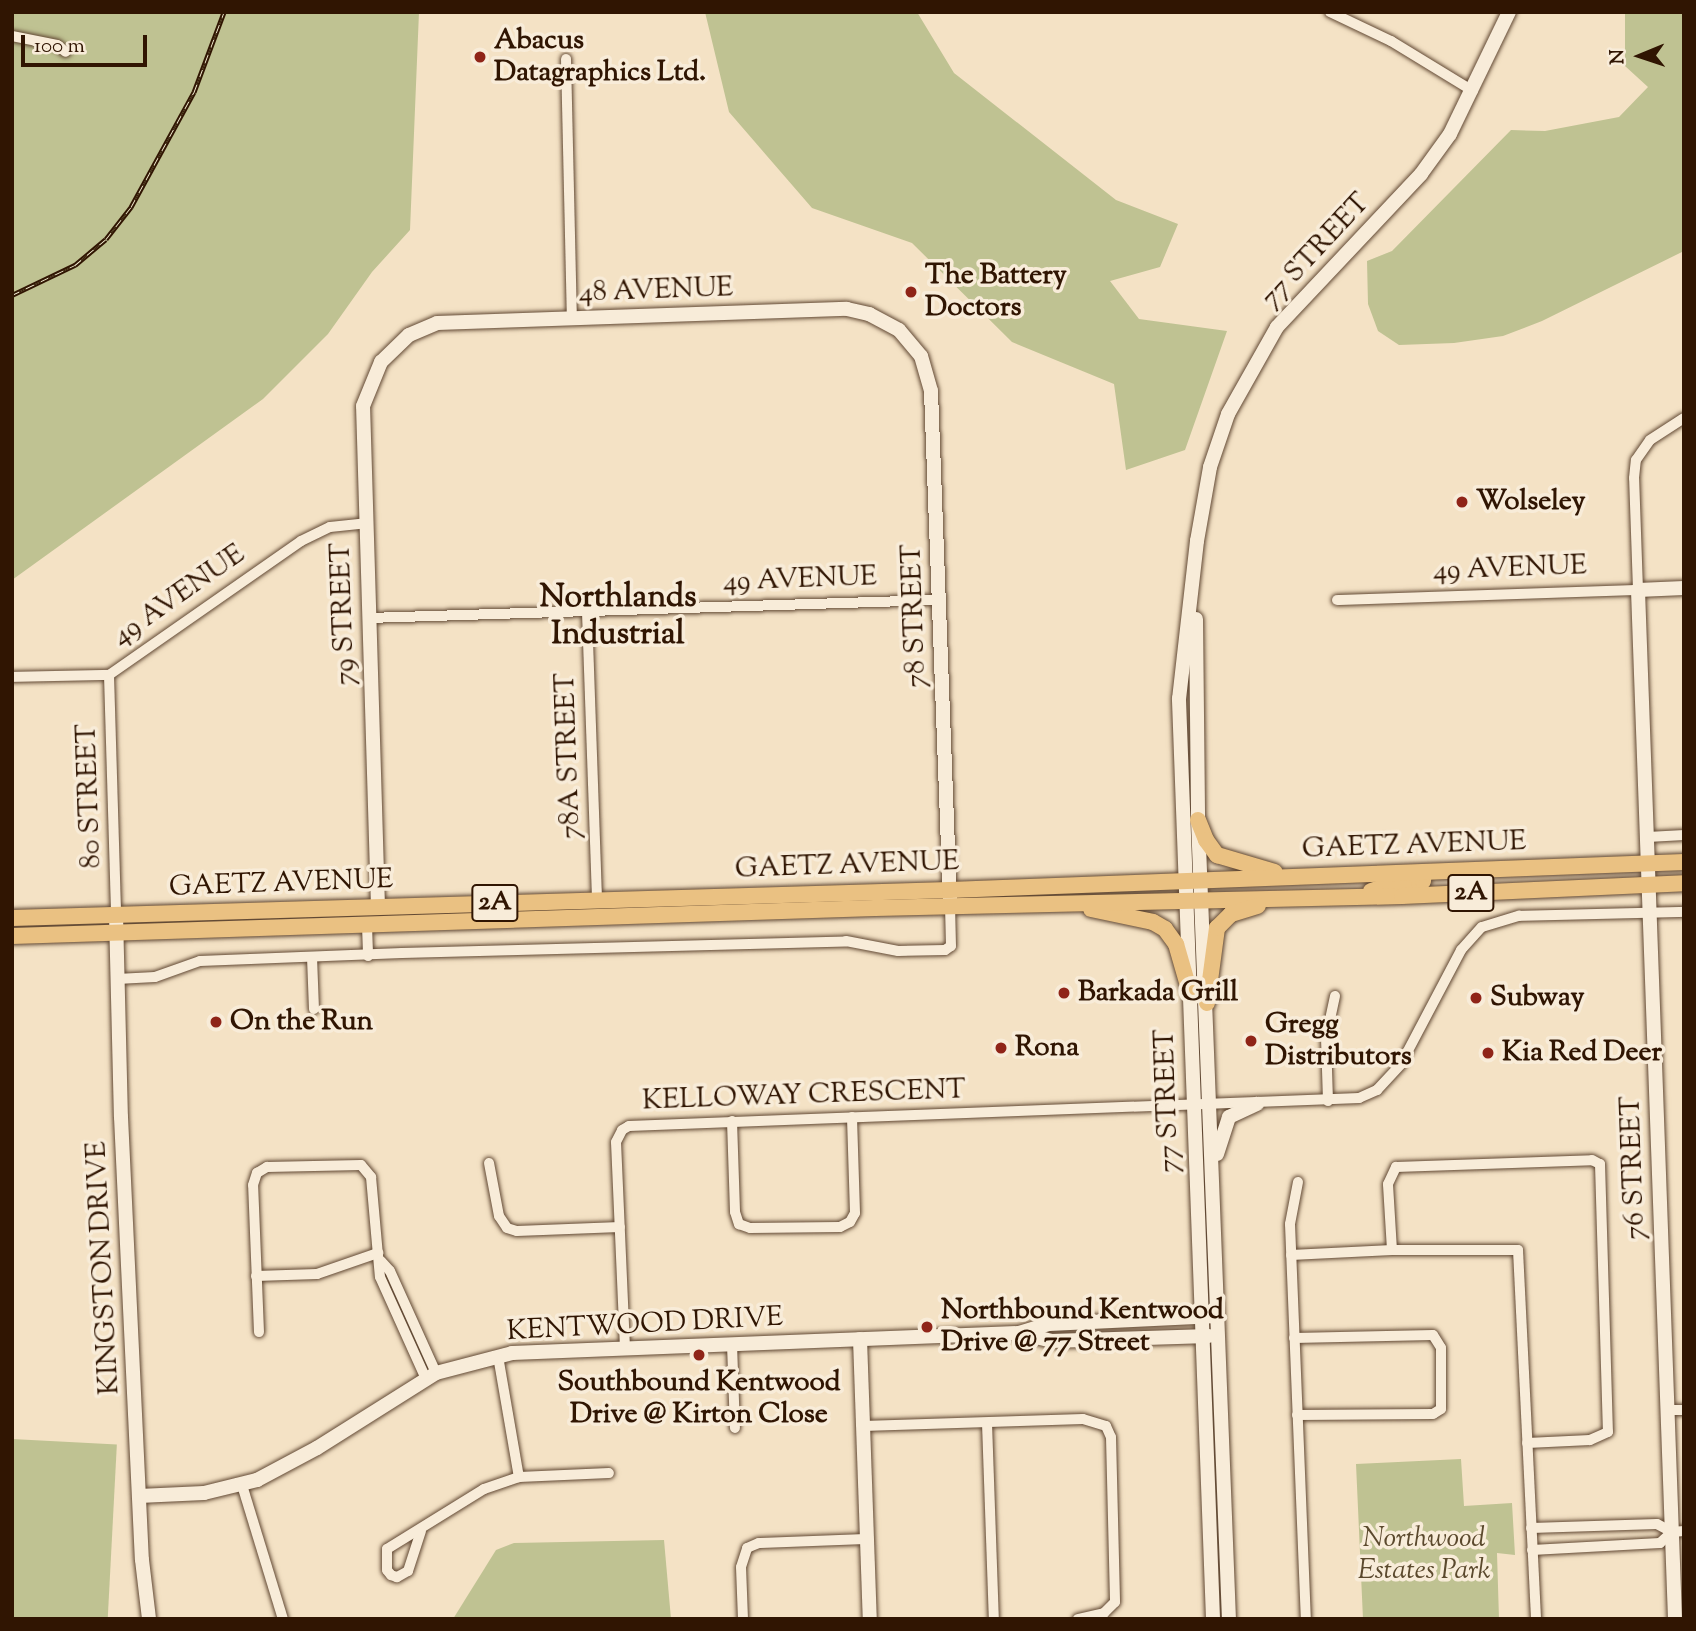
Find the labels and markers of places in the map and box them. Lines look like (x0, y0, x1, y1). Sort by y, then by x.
place label: Abacus Datagraphics Ltd. (494, 24, 706, 90)
marker: Abacus Datagraphics Ltd. (472, 49, 488, 65)
place label: The Battery Doctors (925, 259, 1067, 325)
marker: The Battery Doctors (903, 284, 919, 300)
place label: Wolseley (1476, 485, 1585, 519)
marker: Wolseley (1454, 494, 1470, 510)
place label: Barkada Grill (1078, 976, 1238, 1010)
place label: Subway (1490, 981, 1584, 1015)
marker: Barkada Grill (1056, 985, 1072, 1001)
marker: Subway (1468, 990, 1484, 1006)
place label: On the Run (230, 1005, 373, 1039)
place label: Gregg Distributors (1265, 1008, 1412, 1074)
marker: On the Run (208, 1014, 224, 1030)
place label: Rona (1015, 1031, 1079, 1065)
marker: Gregg Distributors (1243, 1033, 1259, 1049)
place label: Kia Red Deer (1502, 1036, 1662, 1070)
marker: Rona (993, 1040, 1009, 1056)
marker: Kia Red Deer (1480, 1045, 1496, 1061)
place label: Northbound Kentwood Drive @ 77 Street (941, 1294, 1224, 1360)
marker: Northbound Kentwood Drive @ 77 Street (919, 1319, 935, 1335)
marker: Southbound Kentwood Drive @ Kirton Close (691, 1347, 707, 1363)
place label: Southbound Kentwood Drive @ Kirton Close (557, 1366, 841, 1432)

